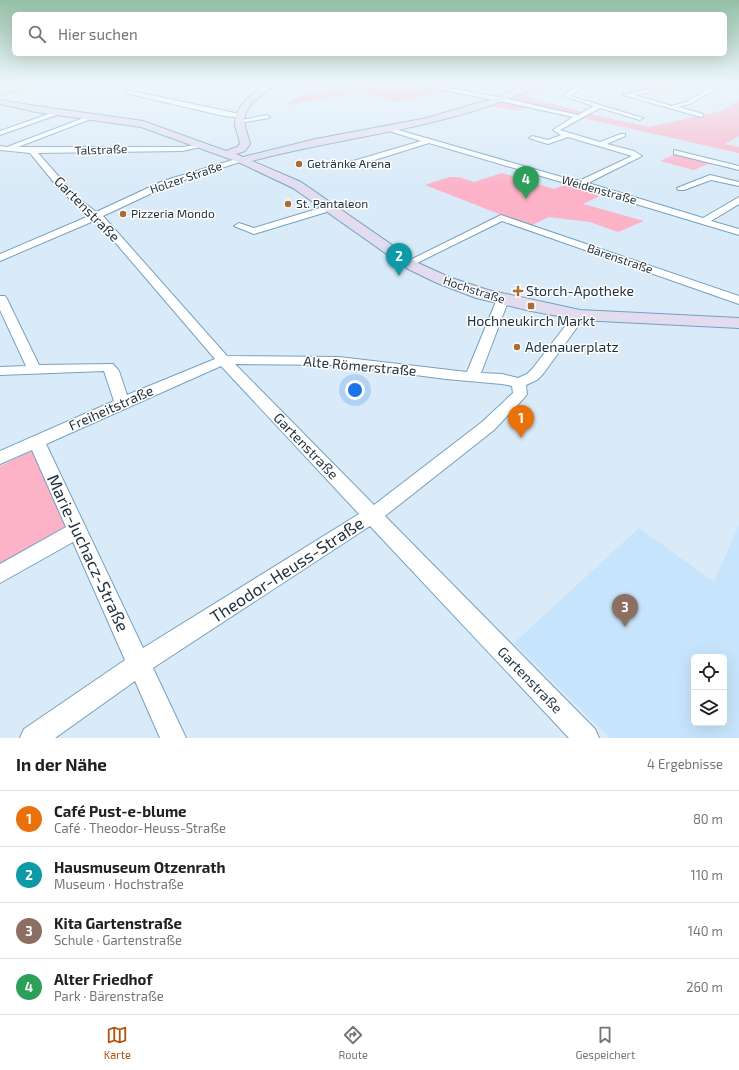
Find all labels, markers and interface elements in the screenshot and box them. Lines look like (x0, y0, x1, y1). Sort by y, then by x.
search box (12, 12, 727, 56)
icon: search (26, 23, 48, 45)
text: Hier suchen (58, 25, 138, 43)
street label: Talstraße (74, 141, 127, 157)
place label: Getränke Arena (307, 156, 391, 170)
street label: Holzer Straße (148, 158, 224, 196)
marker: Getränke Arena (294, 159, 304, 169)
pin: 4 (513, 166, 539, 199)
street label: Gartenstraße (51, 172, 124, 245)
street label: Weidenstraße (560, 172, 638, 206)
place label: St. Pantaleon (296, 196, 368, 210)
marker: St. Pantaleon (283, 199, 293, 209)
place label: Pizzeria Mondo (131, 206, 215, 220)
marker: Pizzeria Mondo (118, 209, 128, 219)
street label: Bärenstraße (586, 240, 655, 276)
pin: 2 (386, 243, 412, 276)
street label: Hochstraße (442, 272, 507, 306)
place label: Storch-Apotheke (526, 282, 634, 299)
marker: Storch-Apotheke (513, 286, 523, 296)
marker: Hochneukirch Markt (526, 301, 536, 311)
place label: Hochneukirch Markt (467, 312, 595, 329)
place label: Adenauerplatz (525, 338, 619, 355)
marker: Adenauerplatz (512, 342, 522, 352)
street label: Alte Römerstraße (303, 352, 417, 379)
your location (345, 380, 365, 400)
street label: Freiheitstraße (66, 381, 156, 434)
pin: 1 (508, 405, 534, 438)
street label: Gartenstraße (270, 409, 342, 482)
street label: Marie-Juchacz-Straße (44, 471, 134, 634)
street label: Theodor-Heuss-Straße (206, 512, 367, 626)
pin: 3 (612, 594, 638, 627)
street label: Gartenstraße (494, 643, 566, 716)
map controls (691, 654, 727, 726)
button: locate (691, 654, 727, 690)
button: layers (691, 690, 727, 726)
text: In der Nähe (16, 754, 107, 774)
text: 4 Ergebnisse (647, 756, 723, 772)
text: Café Pust-e-blume (54, 802, 187, 820)
text: 1 (26, 811, 32, 827)
text: 80 m (693, 811, 723, 827)
text: Café · Theodor-Heuss-Straße (54, 820, 226, 836)
text: Hausmuseum Otzenrath (54, 858, 226, 876)
text: 2 (25, 867, 33, 883)
text: 110 m (691, 867, 723, 883)
text: Museum · Hochstraße (54, 876, 184, 892)
text: Kita Gartenstraße (54, 914, 182, 932)
text: 3 (25, 923, 33, 939)
text: 140 m (688, 923, 723, 939)
text: Schule · Gartenstraße (54, 932, 182, 948)
text: Alter Friedhof (54, 970, 152, 988)
text: 4 (25, 979, 33, 995)
text: 260 m (686, 979, 723, 995)
text: Park · Bärenstraße (54, 988, 164, 1004)
tab: Karte (104, 1024, 131, 1061)
tab: Route (339, 1024, 368, 1061)
tab: Gespeichert (575, 1024, 635, 1061)

